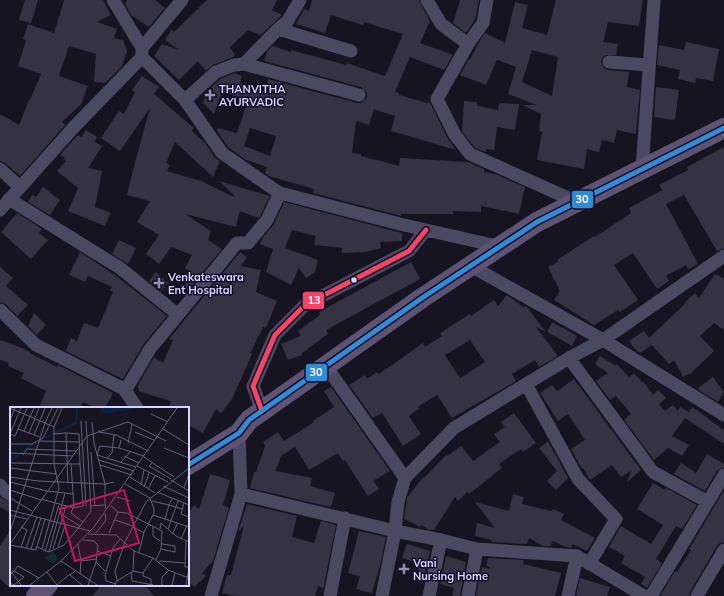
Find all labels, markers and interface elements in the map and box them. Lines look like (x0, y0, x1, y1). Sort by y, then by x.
place label: THANVITHA AYURVADIC (219, 82, 286, 109)
marker: THANVITHA AYURVADIC (204, 89, 216, 101)
line badge: 30 (571, 190, 594, 209)
text: 30 (575, 192, 589, 206)
place label: Venkateswara Ent Hospital (167, 270, 244, 297)
unlabelled marker (349, 275, 359, 285)
marker: Venkateswara Ent Hospital (153, 277, 165, 289)
line badge: 13 (302, 291, 325, 310)
text: 13 (307, 293, 321, 307)
line badge: 30 (305, 363, 328, 382)
text: 30 (309, 365, 323, 379)
inset map (10, 407, 189, 586)
place label: Vani Nursing Home (412, 556, 488, 583)
marker: Vani Nursing Home (398, 563, 410, 575)

